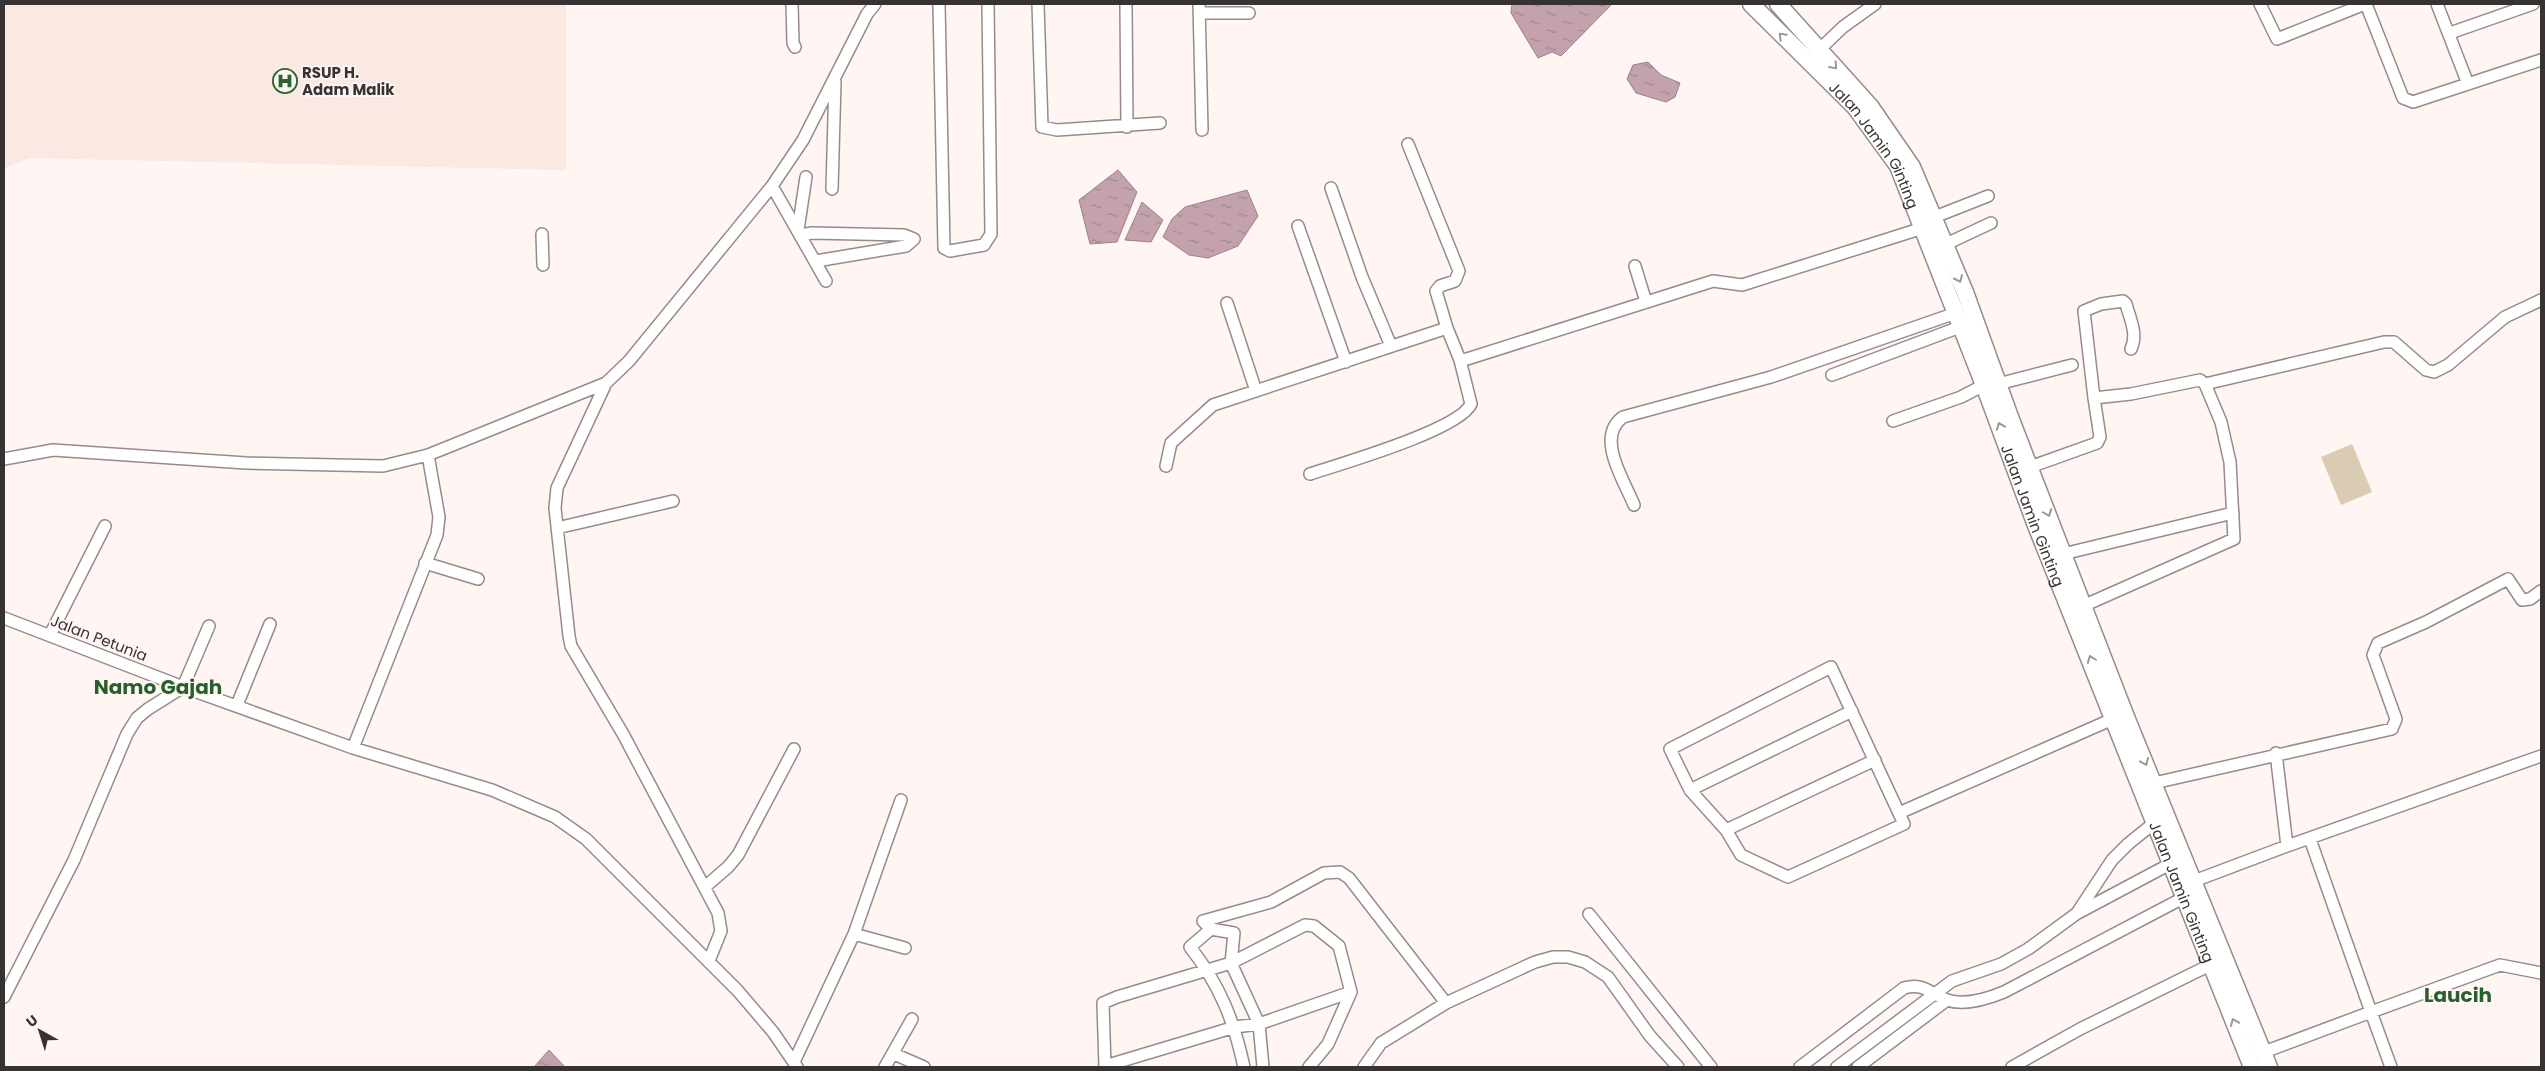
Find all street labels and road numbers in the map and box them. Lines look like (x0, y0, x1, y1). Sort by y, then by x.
street label: Jalan Jamin Ginting (1824, 77, 1924, 212)
street label: Jalan Jamin Ginting (1996, 442, 2070, 589)
street label: Jalan Petunia (48, 610, 150, 666)
street label: Jalan Jamin Ginting (2145, 818, 2220, 966)

